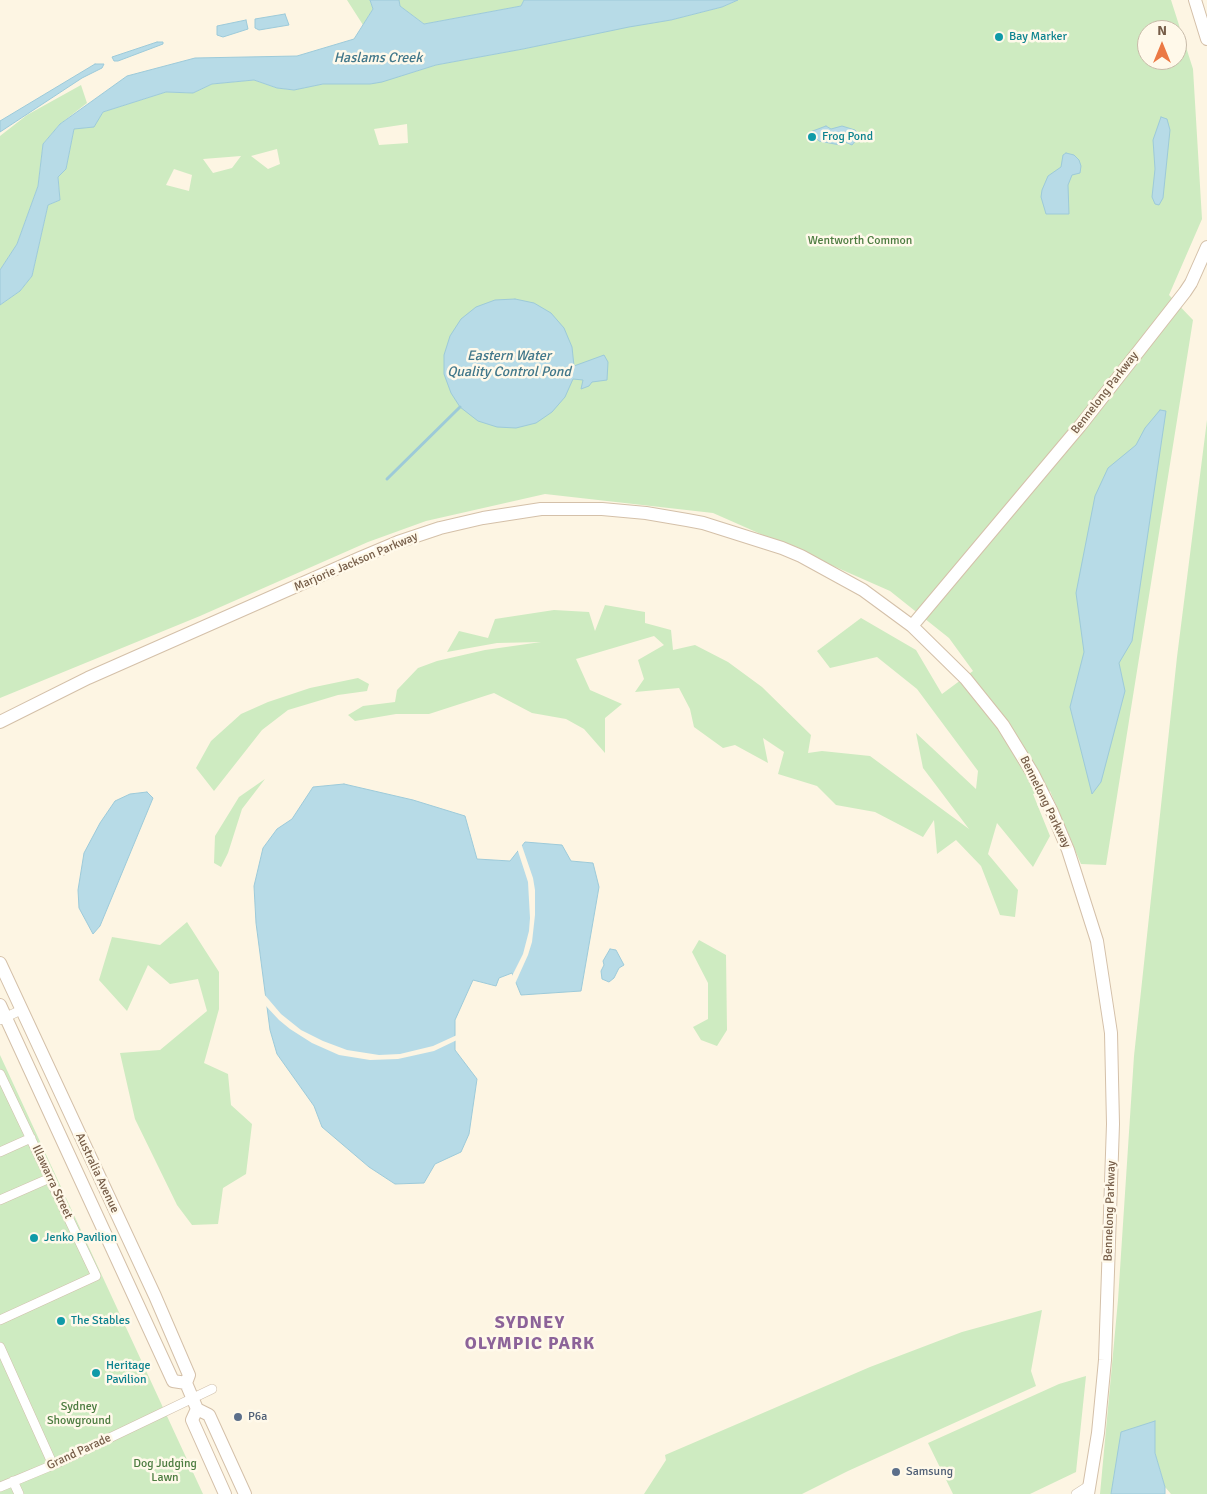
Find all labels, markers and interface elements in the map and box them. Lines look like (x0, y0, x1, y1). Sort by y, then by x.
north arrow (1137, 20, 1187, 70)
text: N (1157, 22, 1167, 39)
place label: Bay Marker (1009, 30, 1067, 44)
marker: Bay Marker (993, 31, 1005, 43)
water label: Haslams Creek (334, 50, 422, 66)
place label: Frog Pond (822, 130, 873, 144)
marker: Frog Pond (806, 131, 818, 143)
park label: Wentworth Common (808, 234, 912, 248)
water label: Eastern Water Quality Control Pond (447, 348, 571, 381)
street label: Bennelong Parkway (1068, 349, 1142, 437)
street label: Marjorie Jackson Parkway (292, 529, 420, 595)
street label: Bennelong Parkway (1016, 754, 1074, 850)
street label: Australia Avenue (72, 1131, 122, 1215)
street label: Illawarra Street (29, 1143, 75, 1221)
street label: Bennelong Parkway (1101, 1160, 1119, 1262)
place label: Jenko Pavilion (44, 1231, 117, 1245)
marker: Jenko Pavilion (28, 1232, 40, 1244)
district label: SYDNEY OLYMPIC PARK (463, 1312, 597, 1355)
place label: The Stables (71, 1314, 130, 1328)
marker: The Stables (55, 1315, 67, 1327)
place label: Heritage Pavilion (106, 1359, 150, 1387)
marker: Heritage Pavilion (90, 1367, 102, 1379)
park label: Sydney Showground (47, 1400, 111, 1428)
place label: P6a (248, 1410, 267, 1424)
marker: P6a (232, 1411, 244, 1423)
street label: Grand Parade (45, 1431, 113, 1473)
park label: Dog Judging Lawn (133, 1457, 197, 1485)
place label: Samsung (906, 1465, 953, 1479)
marker: Samsung (890, 1466, 902, 1478)

